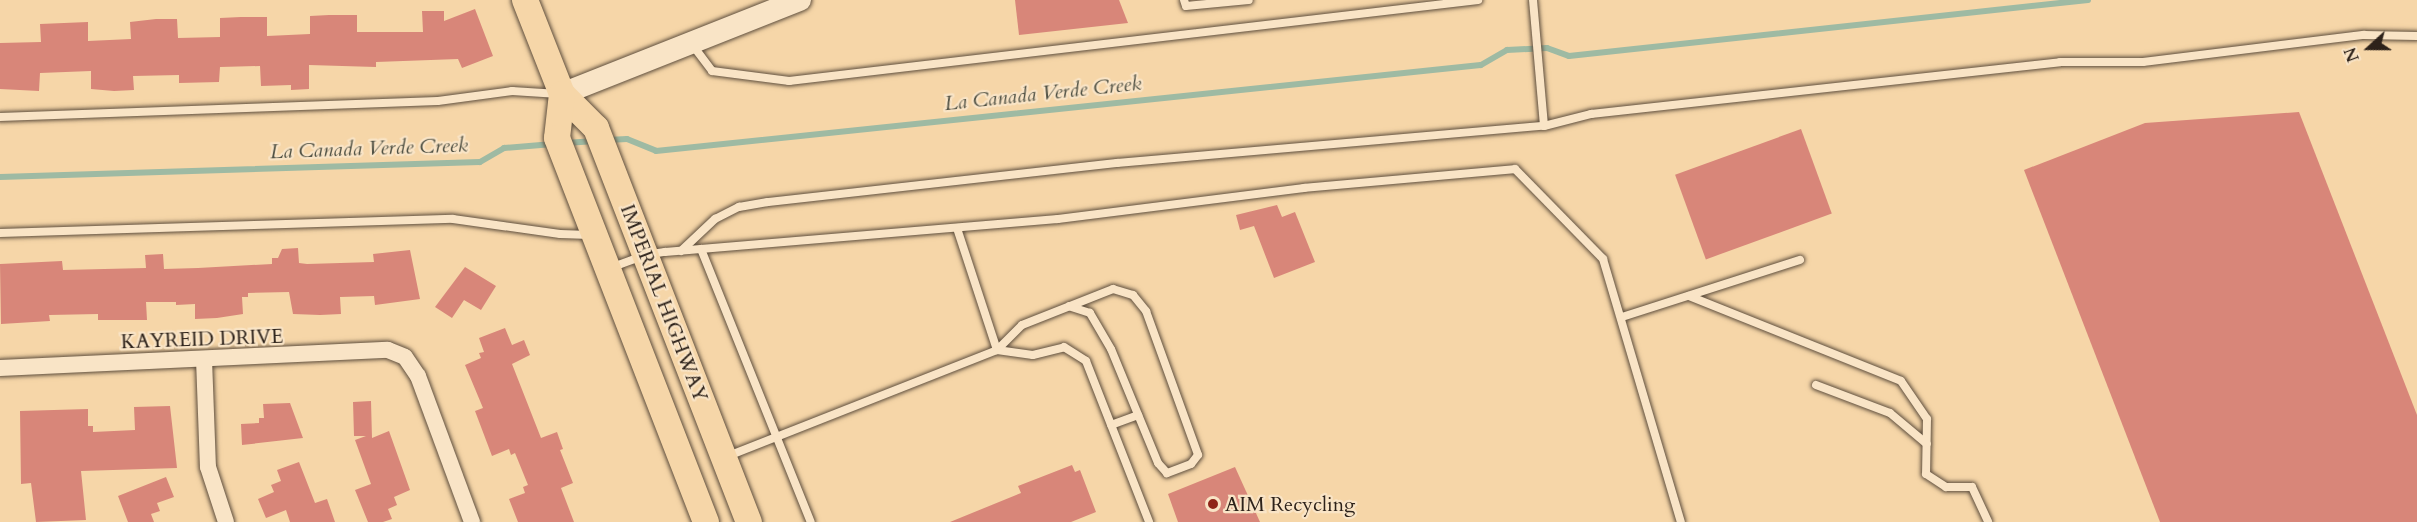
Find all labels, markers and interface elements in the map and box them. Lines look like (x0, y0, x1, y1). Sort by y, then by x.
north arrow (2339, 18, 2399, 78)
text: N (2339, 44, 2365, 65)
water label: La Canada Verde Creek (943, 71, 1143, 117)
water label: La Canada Verde Creek (270, 133, 468, 165)
street label: IMPERIAL HIGHWAY (615, 201, 713, 405)
street label: KAYREID DRIVE (120, 324, 284, 354)
place label: AIM Recycling (1225, 492, 1355, 516)
marker: AIM Recycling (1206, 497, 1220, 511)

